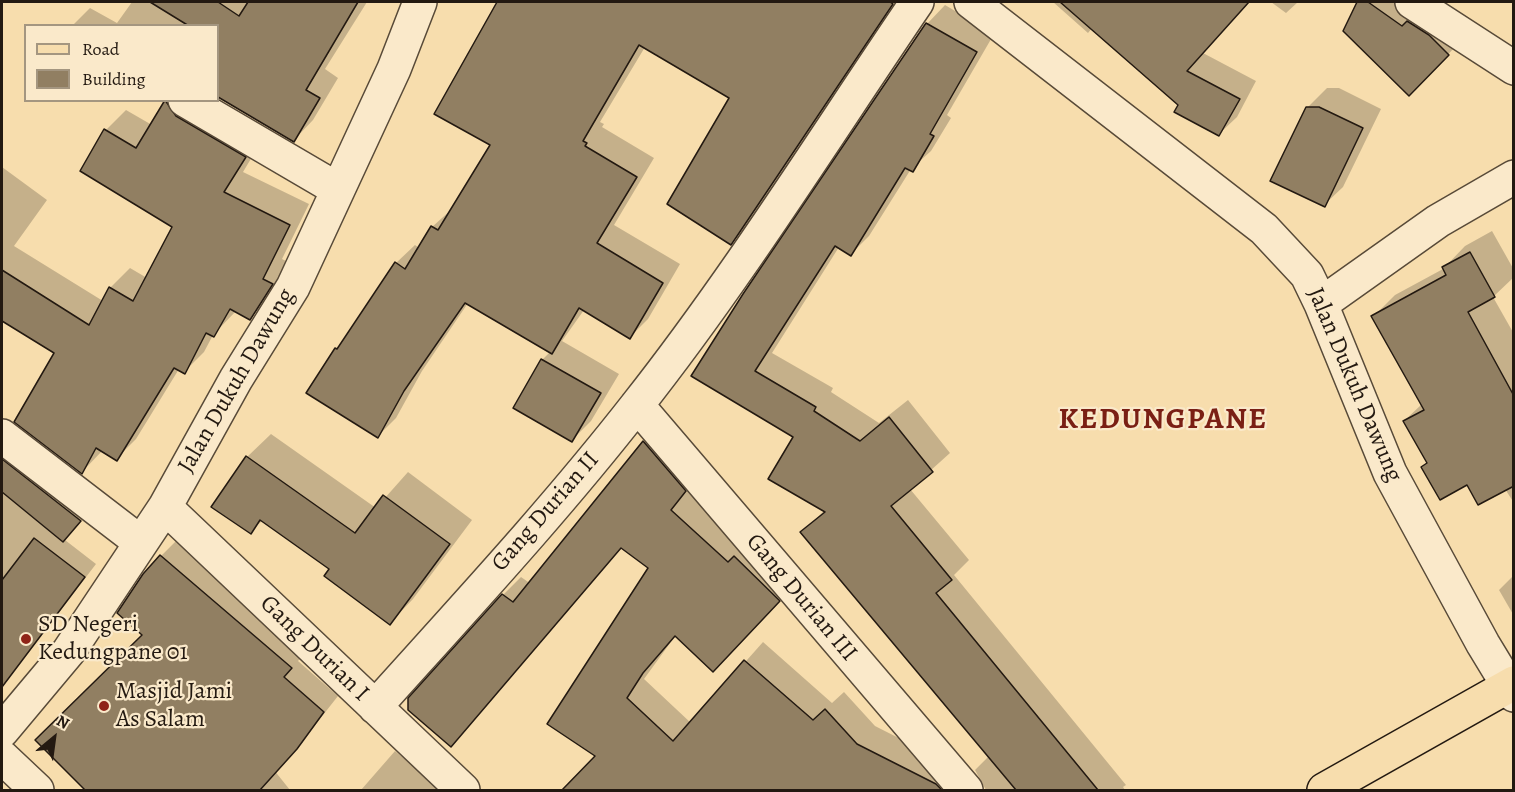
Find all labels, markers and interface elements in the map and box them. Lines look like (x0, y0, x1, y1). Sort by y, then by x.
legend (24, 24, 219, 102)
text: Road (82, 37, 119, 61)
text: Building (82, 67, 146, 91)
street label: Jalan Dukuh Dawung (172, 284, 302, 478)
street label: Jalan Dukuh Dawung (1300, 284, 1408, 486)
district label: KEDUNGPANE (1058, 403, 1268, 439)
street label: Gang Durian II (486, 446, 606, 578)
street label: Gang Durian III (739, 528, 863, 668)
street label: Gang Durian I (253, 590, 375, 708)
place label: SD Negeri Kedungpane 01 (38, 611, 188, 667)
marker: SD Negeri Kedungpane 01 (19, 632, 33, 646)
place label: Masjid Jami As Salam (116, 678, 232, 734)
marker: Masjid Jami As Salam (97, 699, 111, 713)
north arrow (24, 708, 84, 768)
text: N (52, 710, 73, 735)

